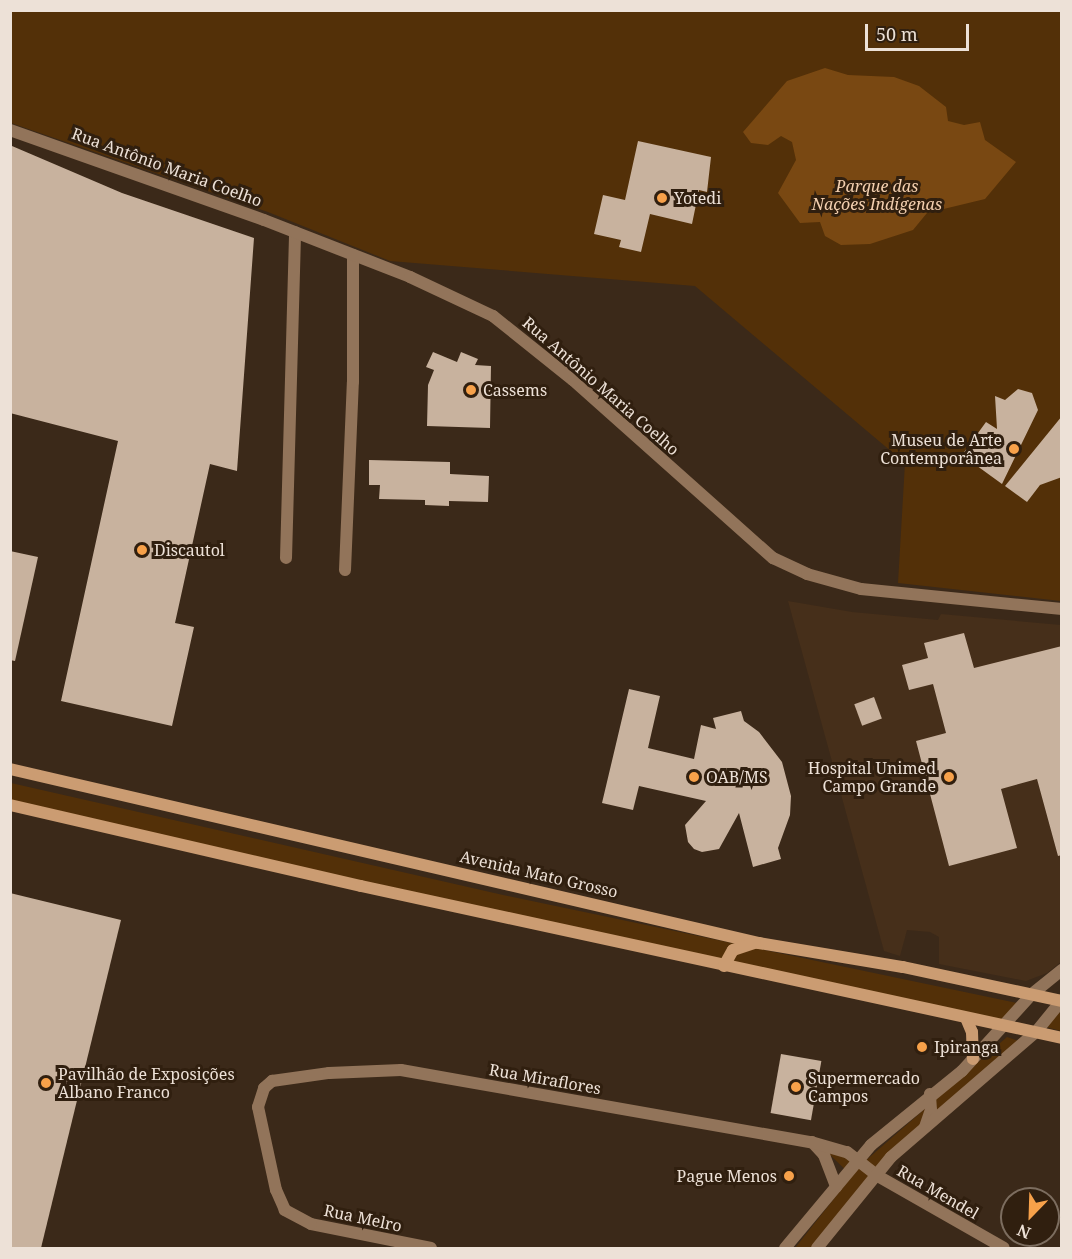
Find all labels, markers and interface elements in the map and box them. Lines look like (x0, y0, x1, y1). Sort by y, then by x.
scale bar (868, 12, 972, 50)
text: 50 m (876, 22, 918, 46)
street label: Rua Antônio Maria Coelho (69, 124, 265, 210)
park label: Parque das Nações Indígenas (812, 176, 942, 214)
place label: Yotedi (674, 188, 721, 208)
marker: Yotedi (655, 191, 669, 205)
street label: Rua Antônio Maria Coelho (519, 313, 683, 459)
place label: Cassems (483, 380, 547, 400)
marker: Cassems (464, 383, 478, 397)
place label: Museu de Arte Contemporânea (880, 430, 1002, 468)
marker: Museu de Arte Contemporânea (1007, 442, 1021, 456)
place label: Discautol (154, 540, 225, 560)
marker: Discautol (135, 543, 149, 557)
place label: Hospital Unimed Campo Grande (808, 758, 936, 796)
place label: OAB/MS (706, 767, 768, 787)
marker: Hospital Unimed Campo Grande (940, 768, 958, 786)
marker: OAB/MS (687, 770, 701, 784)
street label: Avenida Mato Grosso (458, 846, 620, 902)
place label: Ipiranga (934, 1037, 999, 1057)
marker: Ipiranga (915, 1040, 929, 1054)
street label: Rua Miraflores (488, 1060, 602, 1098)
place label: Pavilhão de Exposições Albano Franco (58, 1064, 235, 1102)
place label: Supermercado Campos (808, 1068, 920, 1106)
marker: Pavilhão de Exposições Albano Franco (39, 1076, 53, 1090)
marker: Supermercado Campos (789, 1080, 803, 1094)
street label: Rua Mendel (894, 1161, 982, 1223)
place label: Pague Menos (677, 1166, 777, 1186)
marker: Pague Menos (782, 1169, 796, 1183)
north arrow (1000, 1187, 1060, 1247)
street label: Rua Melro (322, 1200, 404, 1236)
text: N (1014, 1219, 1034, 1244)

